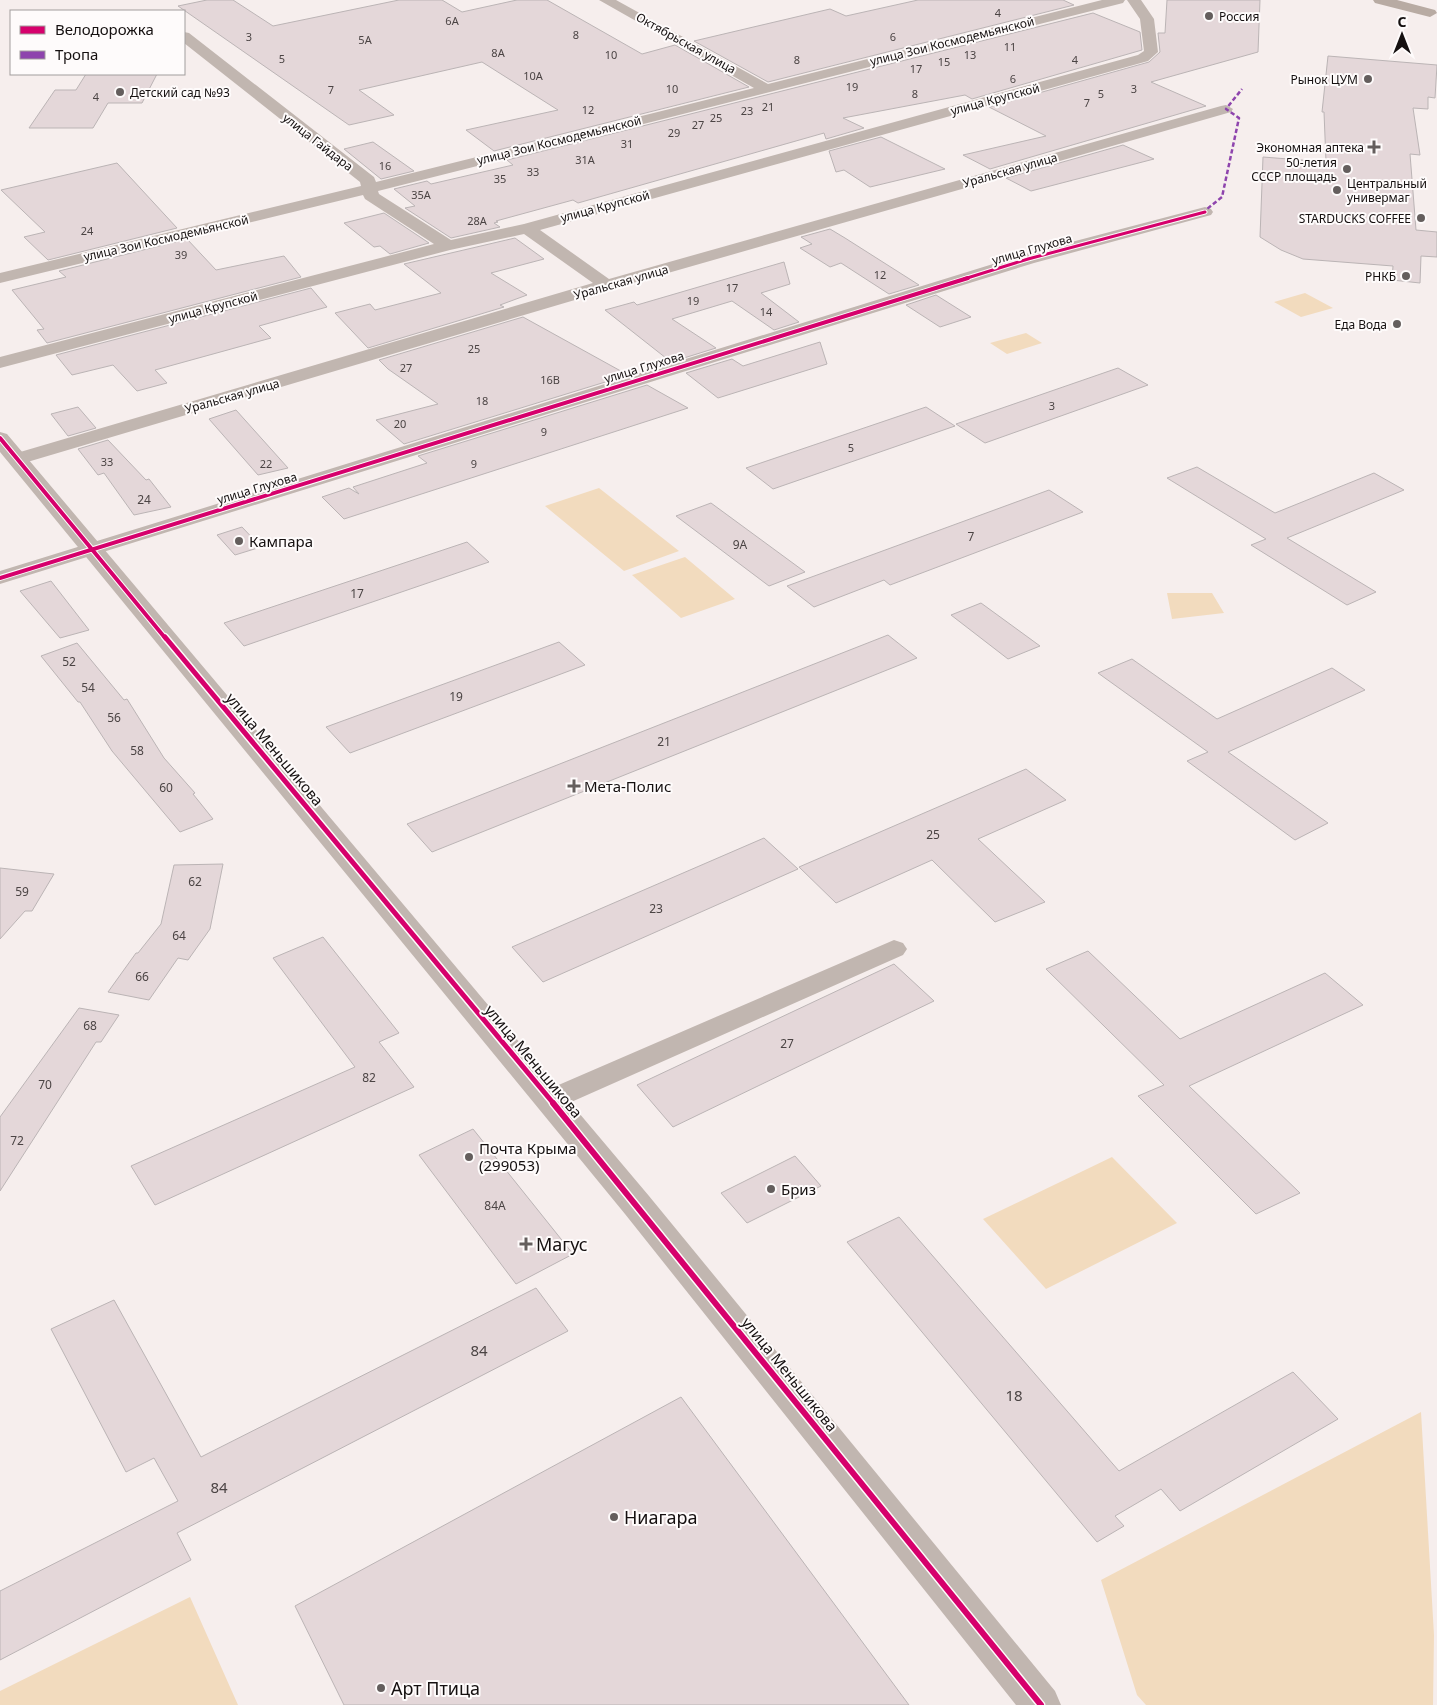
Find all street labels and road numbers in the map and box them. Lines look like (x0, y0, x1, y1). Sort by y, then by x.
street label: Октябрьская улица (633, 8, 739, 78)
street label: улица Зои Космодемьянской (868, 12, 1036, 70)
street label: улица Крупской (949, 79, 1041, 119)
street label: улица Гайдара (279, 109, 357, 175)
street label: улица Зои Космодемьянской (475, 111, 643, 169)
street label: Уральская улица (961, 148, 1059, 192)
street label: улица Крупской (559, 186, 651, 226)
street label: улица Зои Космодемьянской (82, 211, 250, 265)
street label: улица Глухова (990, 229, 1074, 269)
street label: Уральская улица (572, 260, 670, 304)
street label: улица Крупской (167, 287, 259, 327)
street label: улица Глухова (602, 347, 686, 387)
street label: Уральская улица (183, 374, 281, 418)
street label: улица Глухова (215, 468, 299, 508)
street label: улица Меньшикова (222, 688, 328, 810)
street label: улица Меньшикова (481, 1000, 587, 1122)
street label: улица Меньшикова (738, 1313, 842, 1435)

